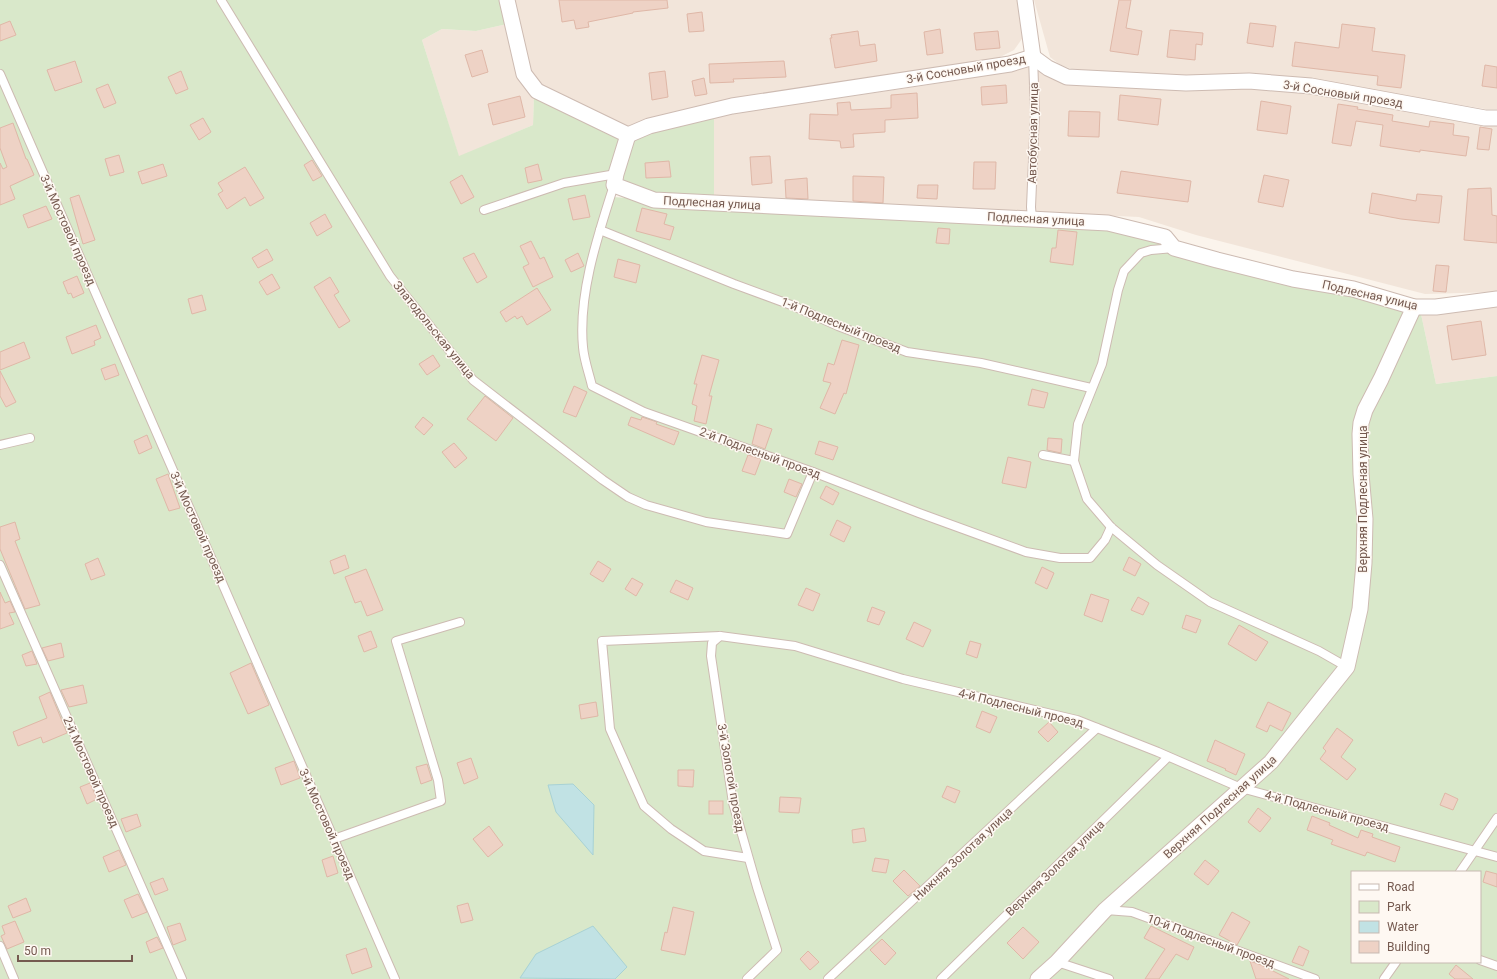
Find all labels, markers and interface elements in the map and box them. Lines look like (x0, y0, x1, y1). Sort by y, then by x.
street label: 3-й Сосновый проезд (905, 52, 1027, 86)
street label: 3-й Сосновый проезд (1282, 78, 1404, 110)
street label: Автобусная улица (1025, 82, 1041, 184)
street label: 3-й Мостовой проезд (37, 172, 99, 288)
street label: Подлесная улица (663, 193, 761, 213)
street label: Подлесная улица (987, 209, 1085, 229)
street label: Подлесная улица (1321, 277, 1419, 313)
street label: Златодольская улица (390, 278, 478, 382)
street label: 1-й Подлесный проезд (779, 295, 903, 355)
street label: 2-й Подлесный проезд (697, 425, 823, 481)
street label: Верхняя Подлесная улица (1356, 425, 1370, 573)
street label: 3-й Мостовой проезд (167, 469, 229, 585)
street label: 4-й Подлесный проезд (957, 686, 1085, 730)
street label: 2-й Мостовой проезд (60, 714, 122, 830)
street label: 3-й Золотой проезд (715, 723, 747, 833)
street label: Верхняя Подлесная улица (1161, 753, 1279, 861)
street label: 3-й Мостовой проезд (296, 766, 358, 882)
street label: 4-й Подлесный проезд (1263, 788, 1391, 834)
street label: Нижняя Золотая улица (911, 805, 1015, 903)
street label: Верхняя Золотая улица (1003, 817, 1107, 919)
legend (1351, 871, 1481, 963)
text: Road (1387, 880, 1415, 894)
text: Park (1387, 900, 1412, 914)
street label: 10-й Подлесный проезд (1145, 911, 1277, 971)
text: Water (1387, 920, 1418, 934)
scale bar (18, 937, 132, 963)
text: Building (1387, 940, 1430, 954)
text: 50 m (24, 944, 51, 958)

